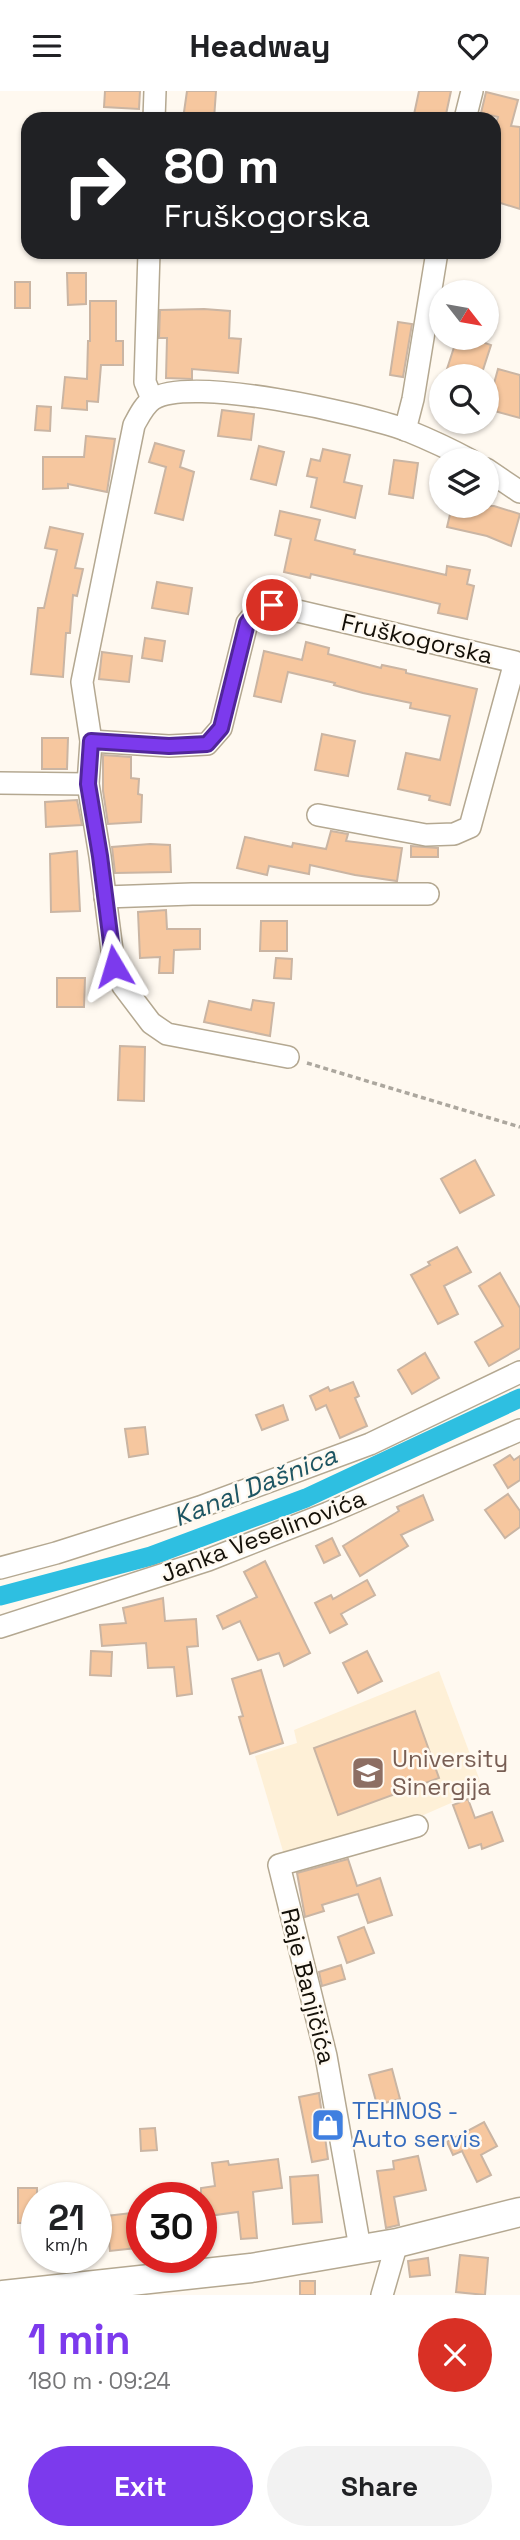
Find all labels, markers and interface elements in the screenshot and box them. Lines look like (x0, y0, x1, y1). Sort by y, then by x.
text: Headway (190, 26, 330, 66)
icon: menu (28, 27, 66, 65)
icon: heart (454, 27, 492, 65)
text: 80 m (164, 135, 279, 197)
icon: right (49, 140, 140, 231)
text: Fruškogorska (164, 196, 370, 236)
north arrow (429, 280, 499, 350)
map controls (429, 280, 499, 518)
button: search (429, 364, 499, 434)
button: layers (429, 448, 499, 518)
pin (242, 575, 302, 635)
icon: arrive (253, 586, 291, 624)
street label: Fruškogorska (338, 606, 496, 671)
position arrow (77, 929, 151, 1003)
water label: Kanal Dašnica (168, 1437, 343, 1534)
street label: Janka Veselinovića (156, 1482, 370, 1589)
place label: University Sinergija (392, 1743, 508, 1802)
school or university icon: University Sinergija (349, 1754, 387, 1792)
street label: Raje Banjičića (274, 1905, 343, 2067)
place label: TEHNOS - Auto servis (352, 2095, 481, 2154)
shop icon: TEHNOS - Auto servis (309, 2106, 347, 2144)
speed limit sign: 30 (126, 2182, 217, 2273)
text: 21 (48, 2196, 85, 2240)
text: km/h (45, 2233, 88, 2256)
text: 1 min (28, 2313, 131, 2366)
button: close (418, 2318, 492, 2392)
text: 180 m · 09:24 (28, 2366, 171, 2396)
button: Exit (28, 2446, 253, 2526)
button: Share (267, 2446, 492, 2526)

